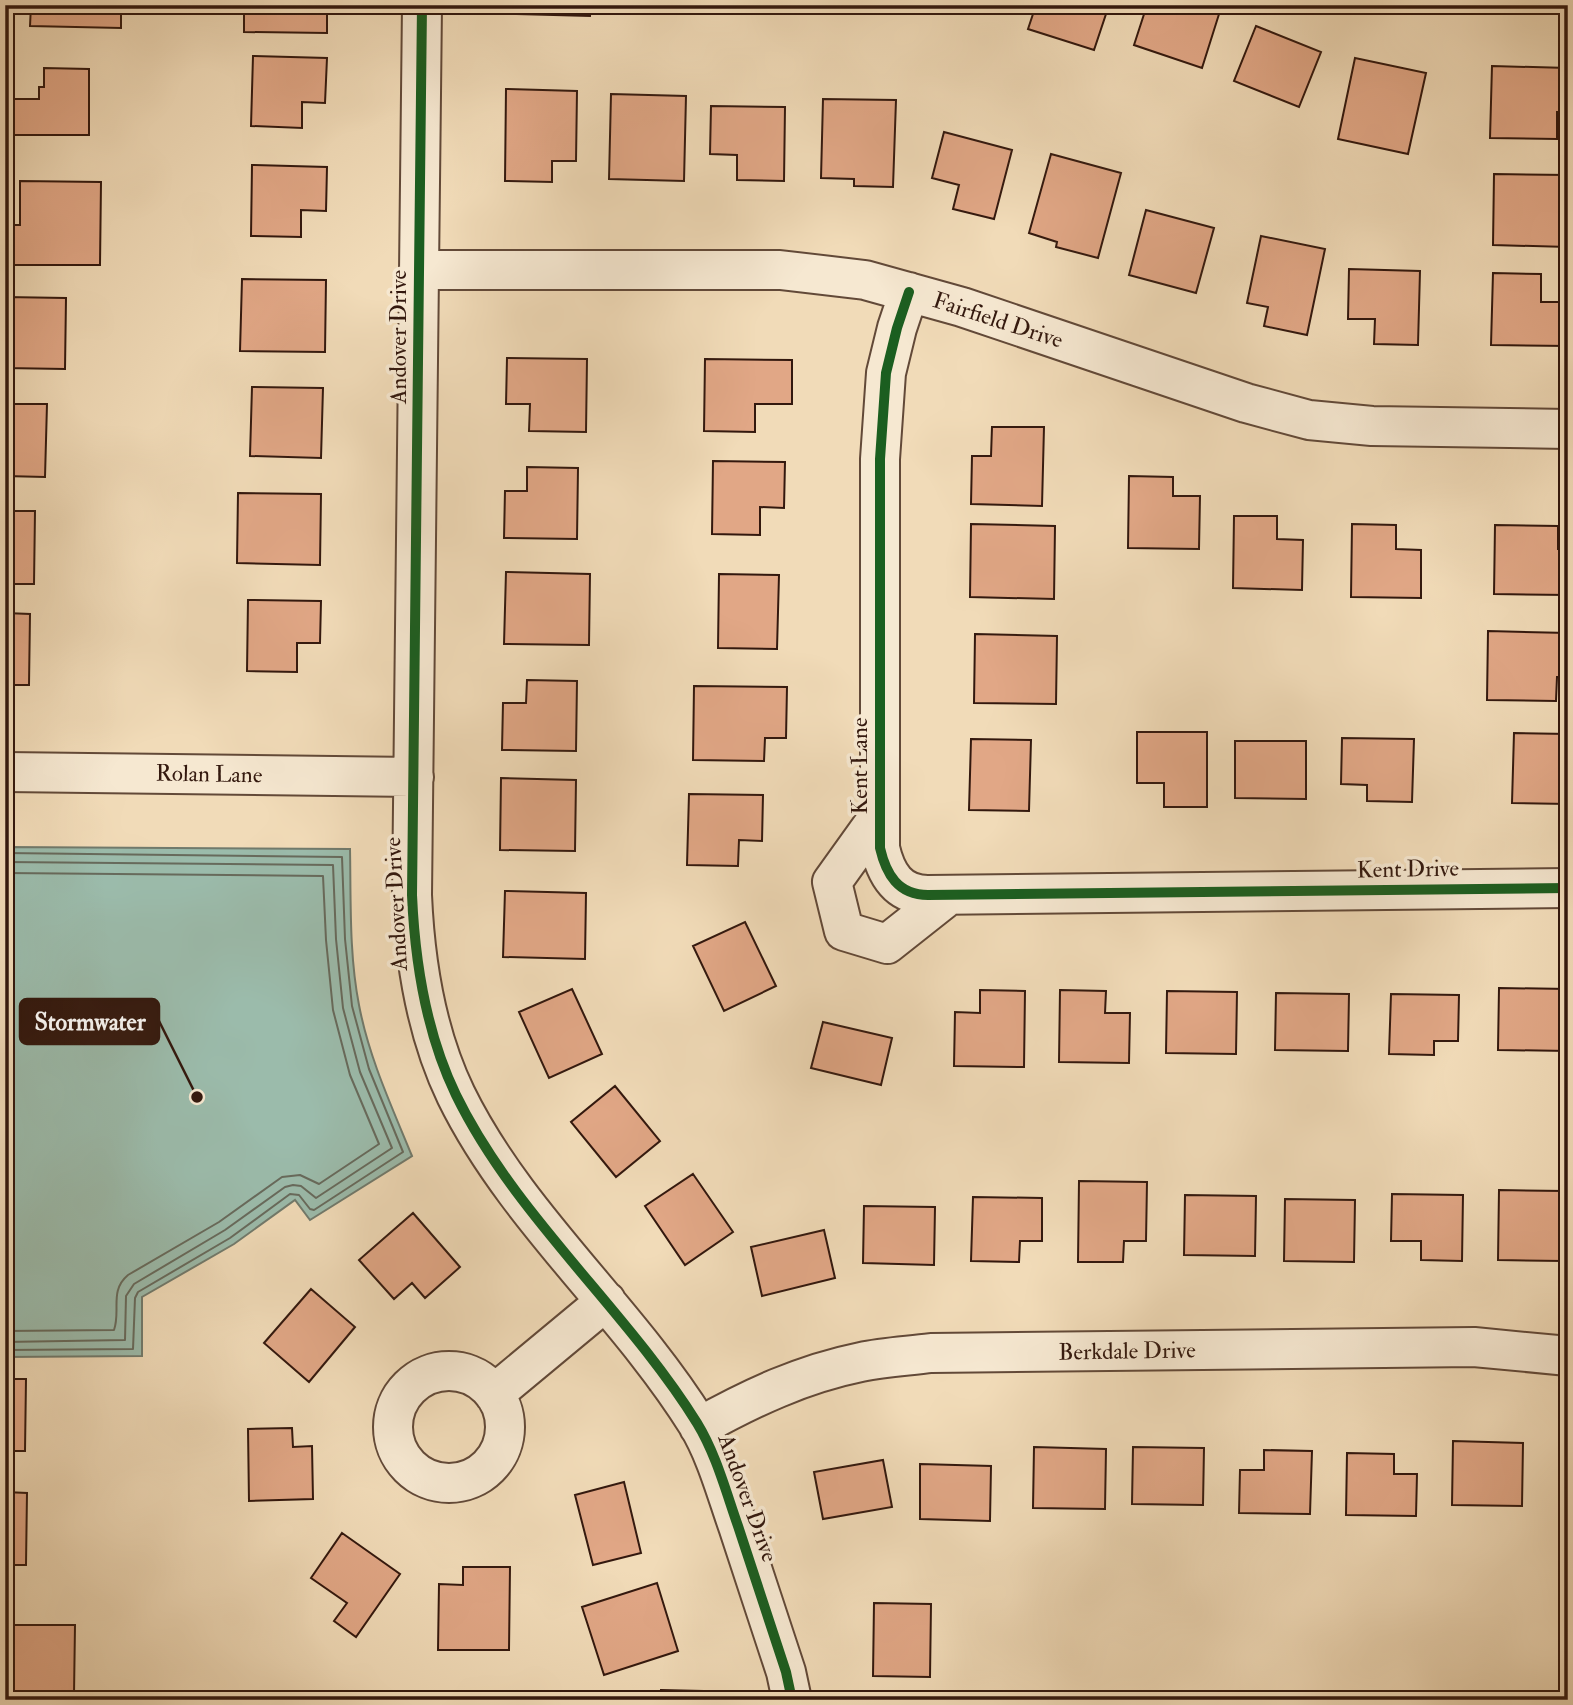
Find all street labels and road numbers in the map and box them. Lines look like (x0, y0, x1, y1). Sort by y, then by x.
street label: Andover Drive (384, 270, 413, 405)
street label: Fairfield Drive (929, 285, 1067, 355)
street label: Kent Lane (845, 717, 874, 815)
street label: Rolan Lane (155, 759, 263, 789)
street label: Andover Drive (378, 836, 414, 973)
street label: Kent Drive (1357, 854, 1460, 884)
street label: Berkdale Drive (1058, 1335, 1196, 1367)
street label: Andover Drive (711, 1429, 785, 1566)

